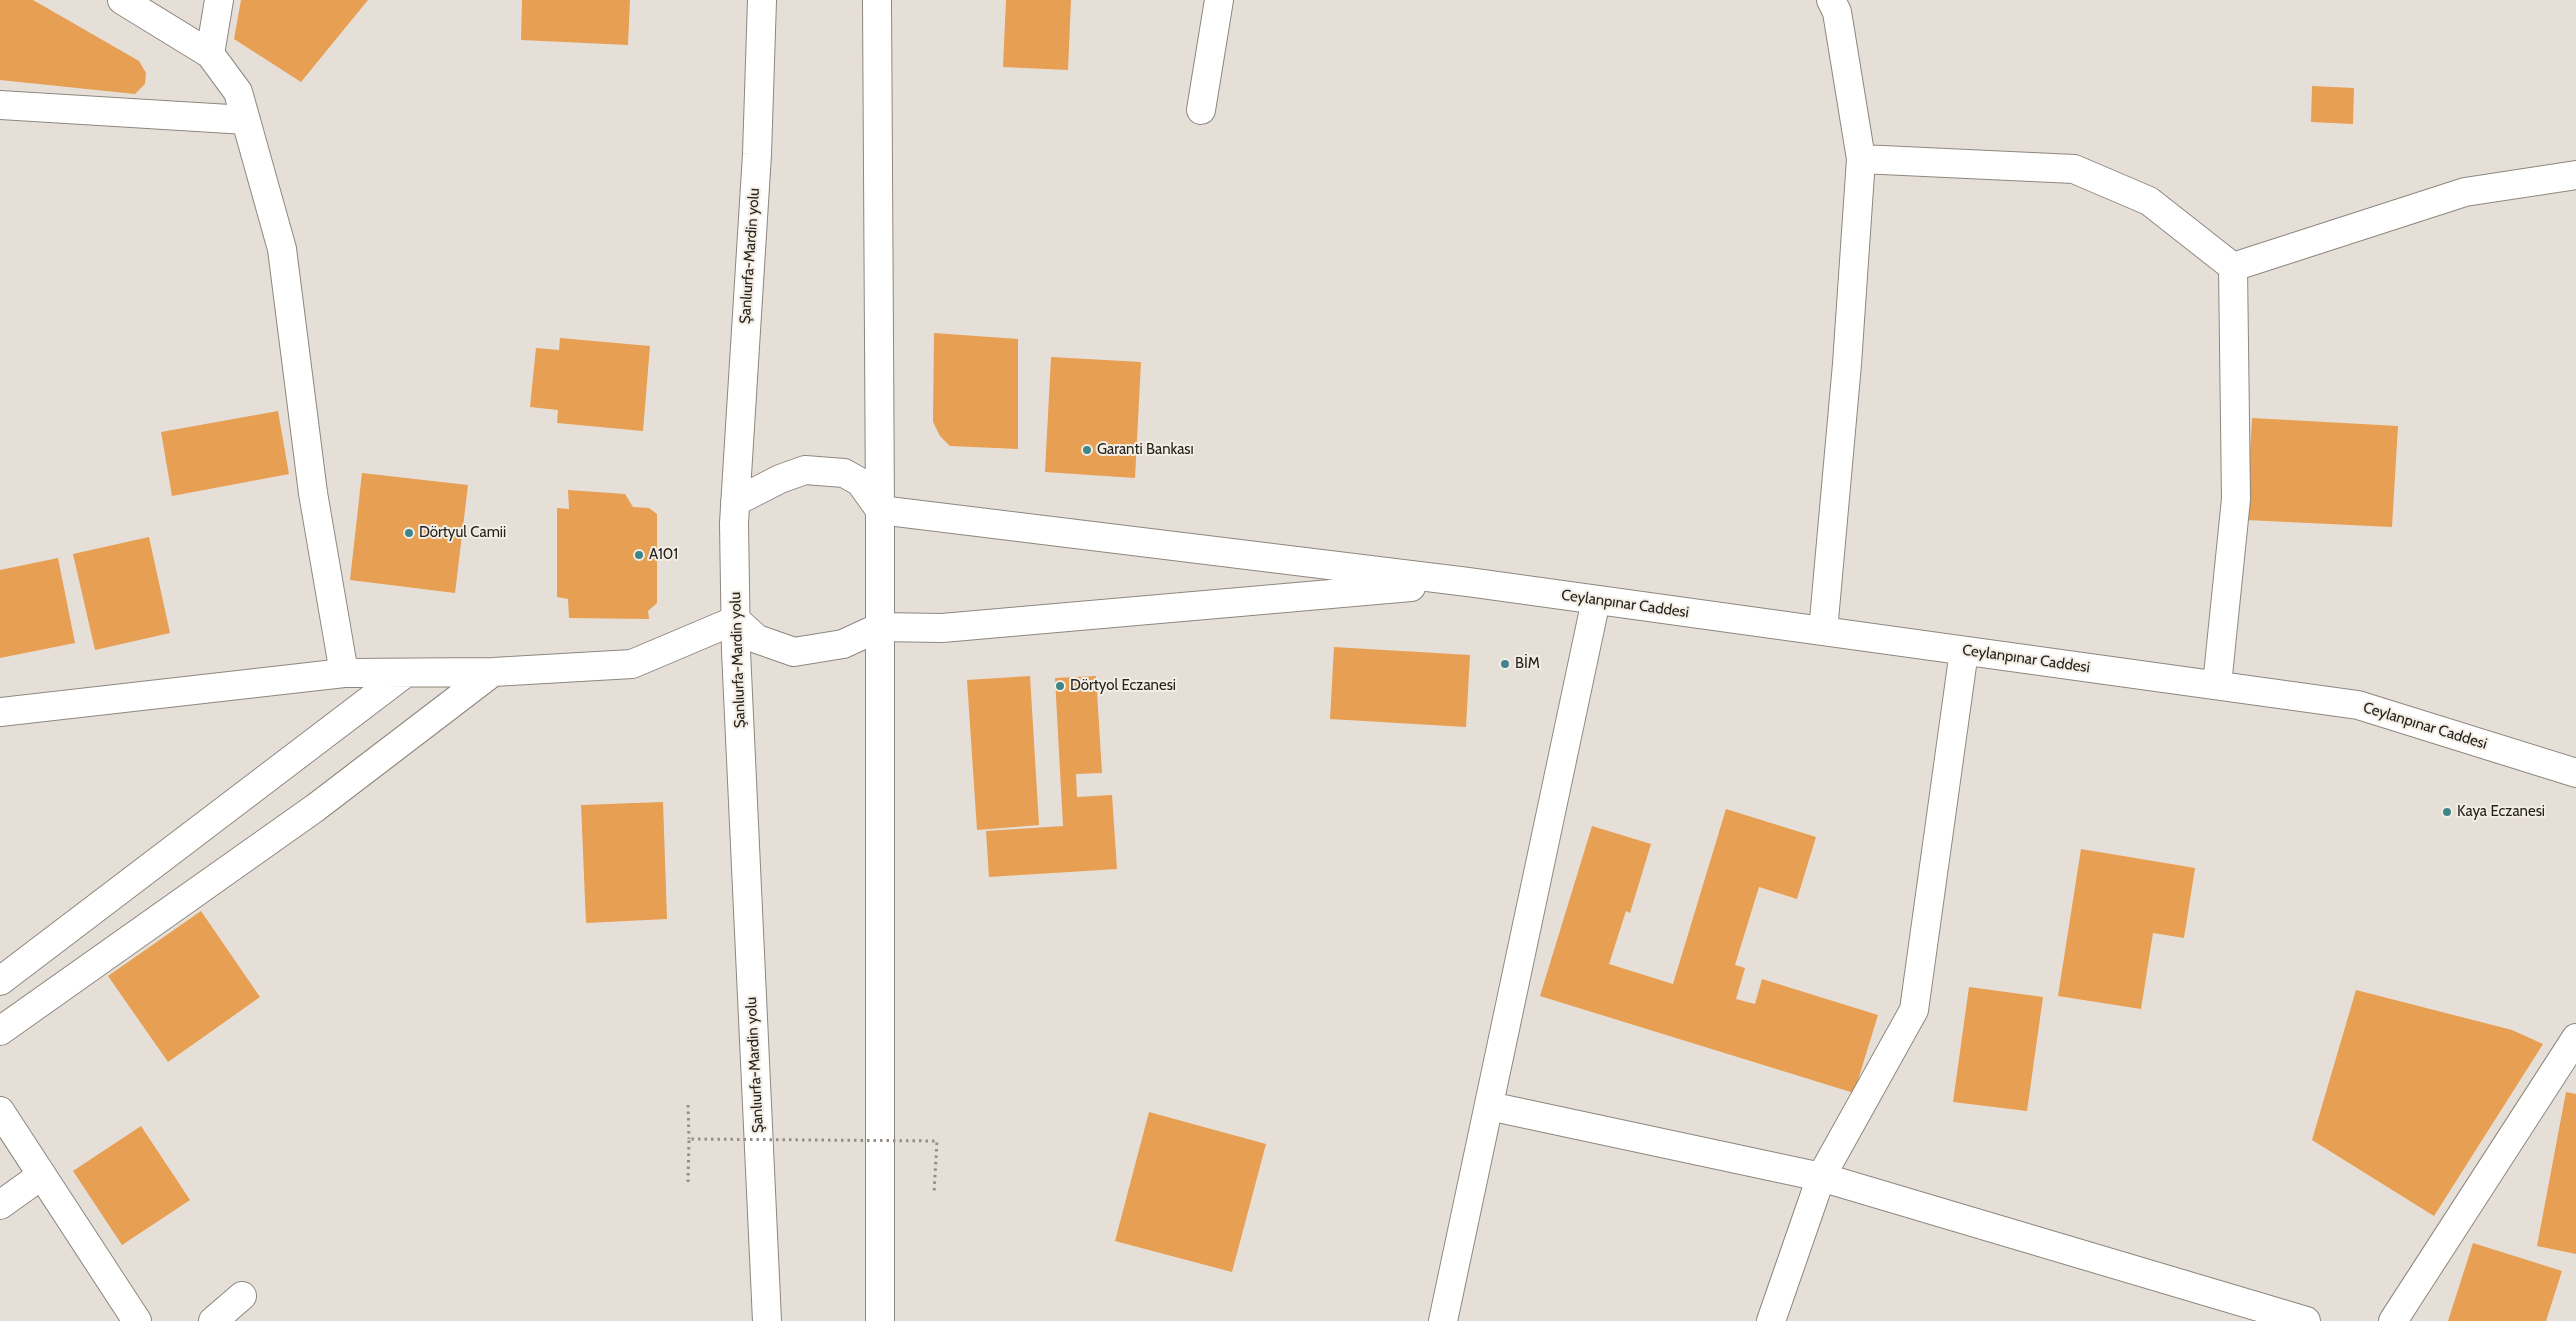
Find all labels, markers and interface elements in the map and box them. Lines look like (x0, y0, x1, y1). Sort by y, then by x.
street label: Şanlıurfa-Mardin yolu (736, 187, 764, 325)
place label: Garanti Bankası (1097, 441, 1194, 459)
marker: Garanti Bankası (1081, 444, 1093, 456)
place label: Dörtyul Camii (419, 524, 506, 542)
marker: Dörtyul Camii (403, 527, 415, 539)
place label: A101 (649, 546, 678, 564)
marker: A101 (633, 549, 645, 561)
street label: Ceylanpınar Caddesi (1560, 586, 1690, 622)
street label: Şanlıurfa-Mardin yolu (727, 592, 749, 728)
street label: Ceylanpınar Caddesi (1961, 641, 2091, 677)
place label: BİM (1515, 655, 1540, 673)
marker: BİM (1499, 658, 1511, 670)
place label: Dörtyol Eczanesi (1070, 677, 1176, 695)
marker: Dörtyol Eczanesi (1054, 680, 1066, 692)
street label: Ceylanpınar Caddesi (2361, 699, 2489, 753)
place label: Kaya Eczanesi (2457, 803, 2545, 821)
marker: Kaya Eczanesi (2441, 806, 2453, 818)
street label: Şanlıurfa-Mardin yolu (742, 996, 768, 1134)

